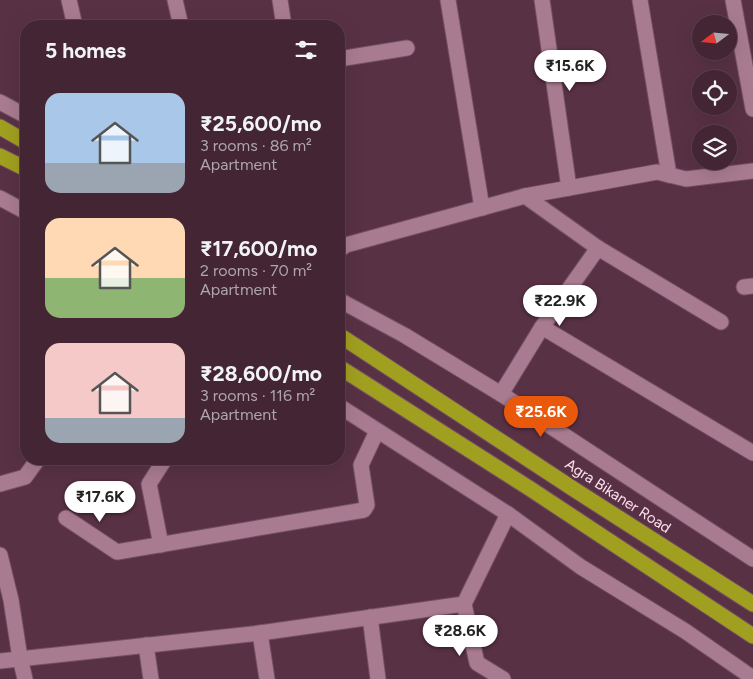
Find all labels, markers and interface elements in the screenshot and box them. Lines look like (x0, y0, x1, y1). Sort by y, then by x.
north arrow (692, 15, 738, 60)
map controls (692, 15, 737, 170)
icon: filters (292, 36, 320, 64)
text: 5 homes (45, 38, 126, 63)
pin: ₹15.6K (529, 49, 611, 92)
text: ₹15.6K (545, 56, 595, 75)
button: locate (692, 70, 737, 115)
text: ₹25,600/mo (200, 111, 321, 136)
icon: home (85, 113, 145, 173)
button: layers (692, 125, 737, 170)
text: 3 rooms · 86 m² (200, 136, 312, 155)
text: Apartment (200, 155, 277, 174)
text: ₹17,600/mo (200, 236, 318, 261)
icon: home (85, 238, 145, 298)
text: 2 rooms · 70 m² (200, 261, 312, 280)
text: Apartment (200, 280, 277, 299)
pin: ₹22.9K (519, 284, 601, 327)
text: ₹22.9K (534, 291, 586, 310)
text: ₹28,600/mo (200, 361, 322, 386)
icon: home (85, 363, 145, 423)
text: 3 rooms · 116 m² (200, 386, 315, 405)
pin: ₹25.6K (500, 396, 582, 438)
text: ₹25.6K (515, 402, 567, 421)
text: Apartment (200, 405, 277, 424)
street label: Agra Bikaner Road (562, 455, 674, 537)
pin: ₹17.6K (59, 480, 141, 523)
text: ₹17.6K (75, 487, 125, 506)
pin: ₹28.6K (419, 614, 501, 657)
text: ₹28.6K (434, 621, 486, 640)

